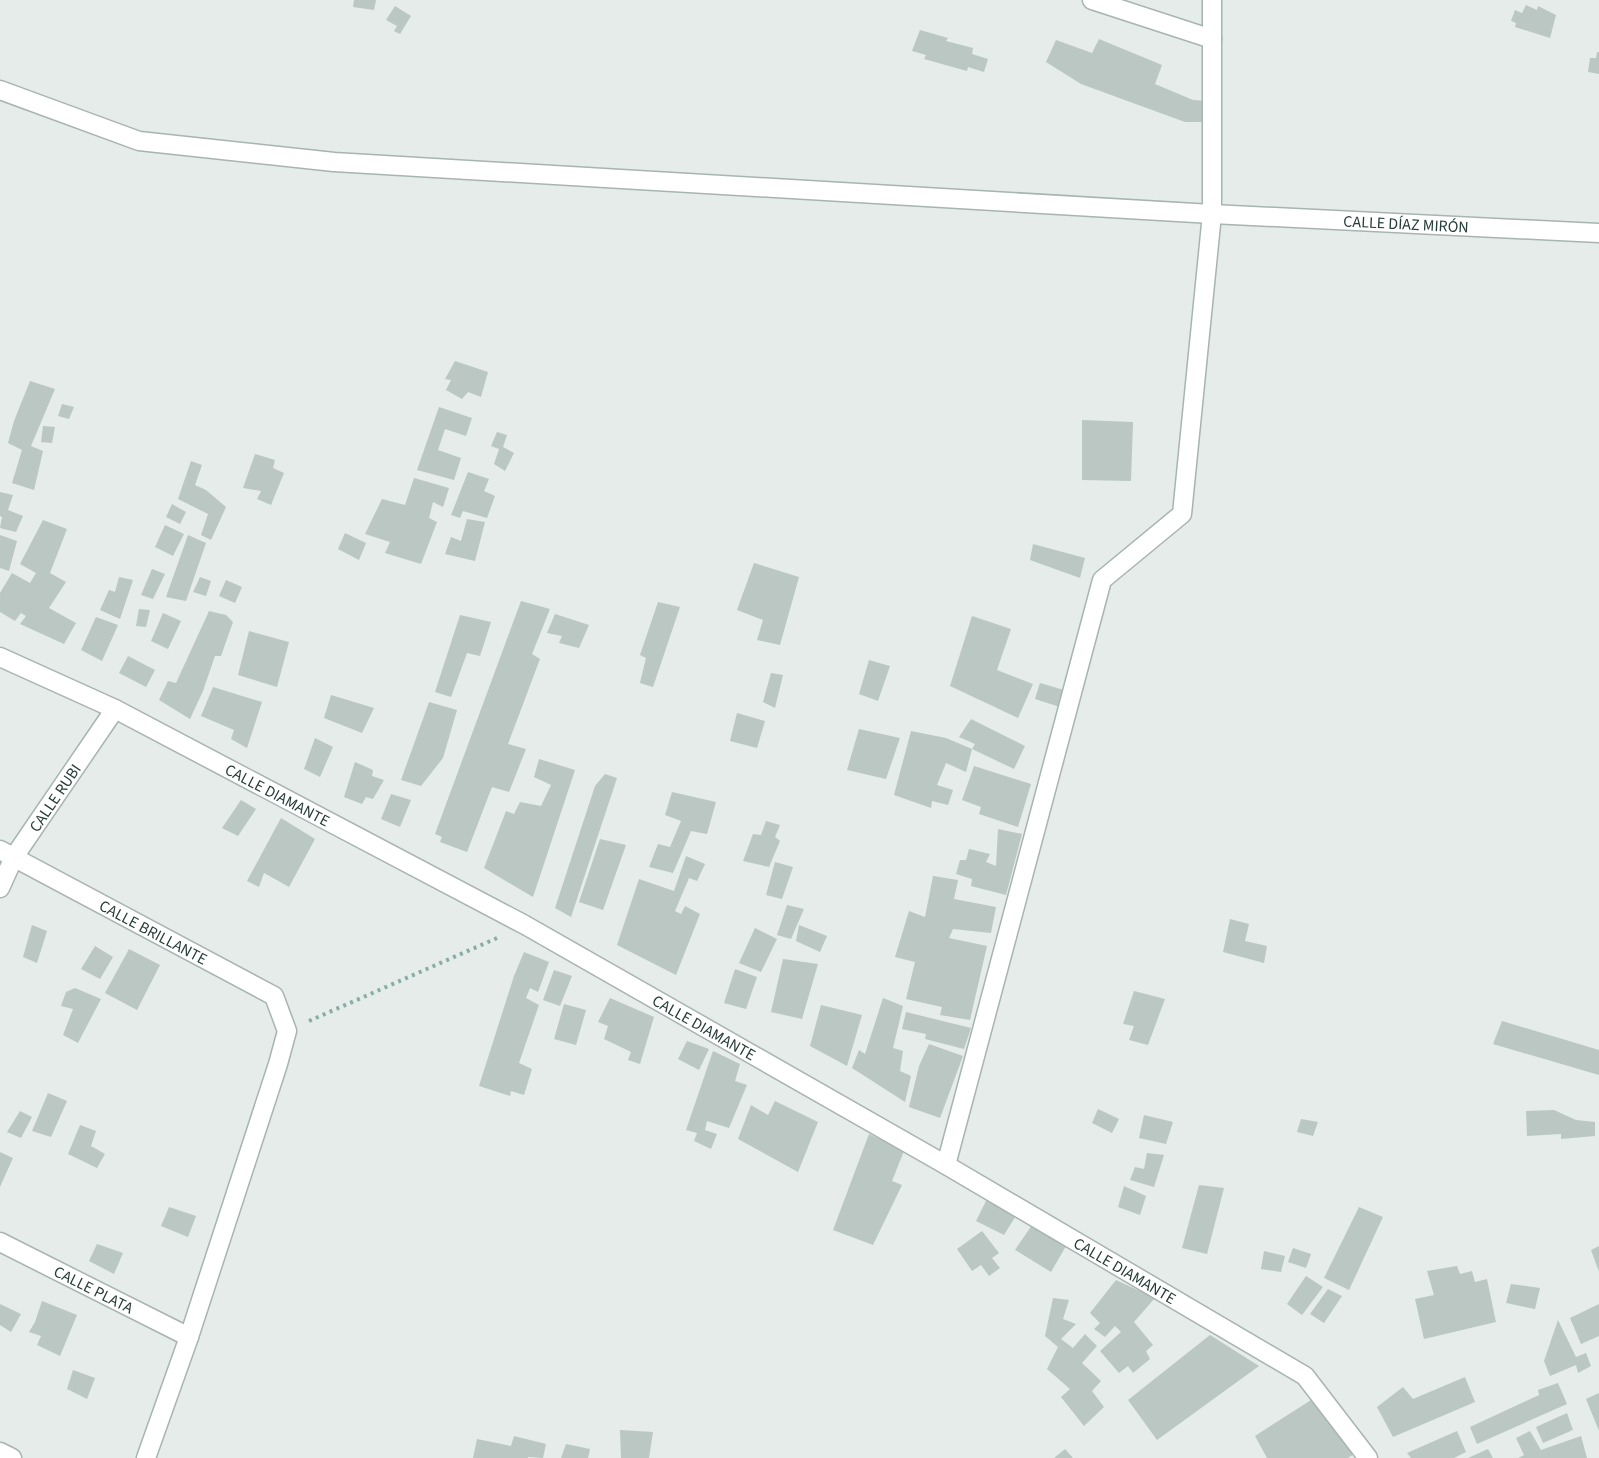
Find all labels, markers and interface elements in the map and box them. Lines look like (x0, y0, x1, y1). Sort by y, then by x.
street label: CALLE DÍAZ MIRÓN (1343, 210, 1469, 239)
street label: CALLE DIAMANTE (221, 759, 333, 832)
street label: CALLE RUBI (24, 760, 87, 837)
street label: CALLE BRILLANTE (95, 895, 211, 971)
street label: CALLE DIAMANTE (648, 990, 759, 1066)
street label: CALLE DIAMANTE (1069, 1232, 1180, 1310)
street label: CALLE PLATA (50, 1261, 137, 1319)

